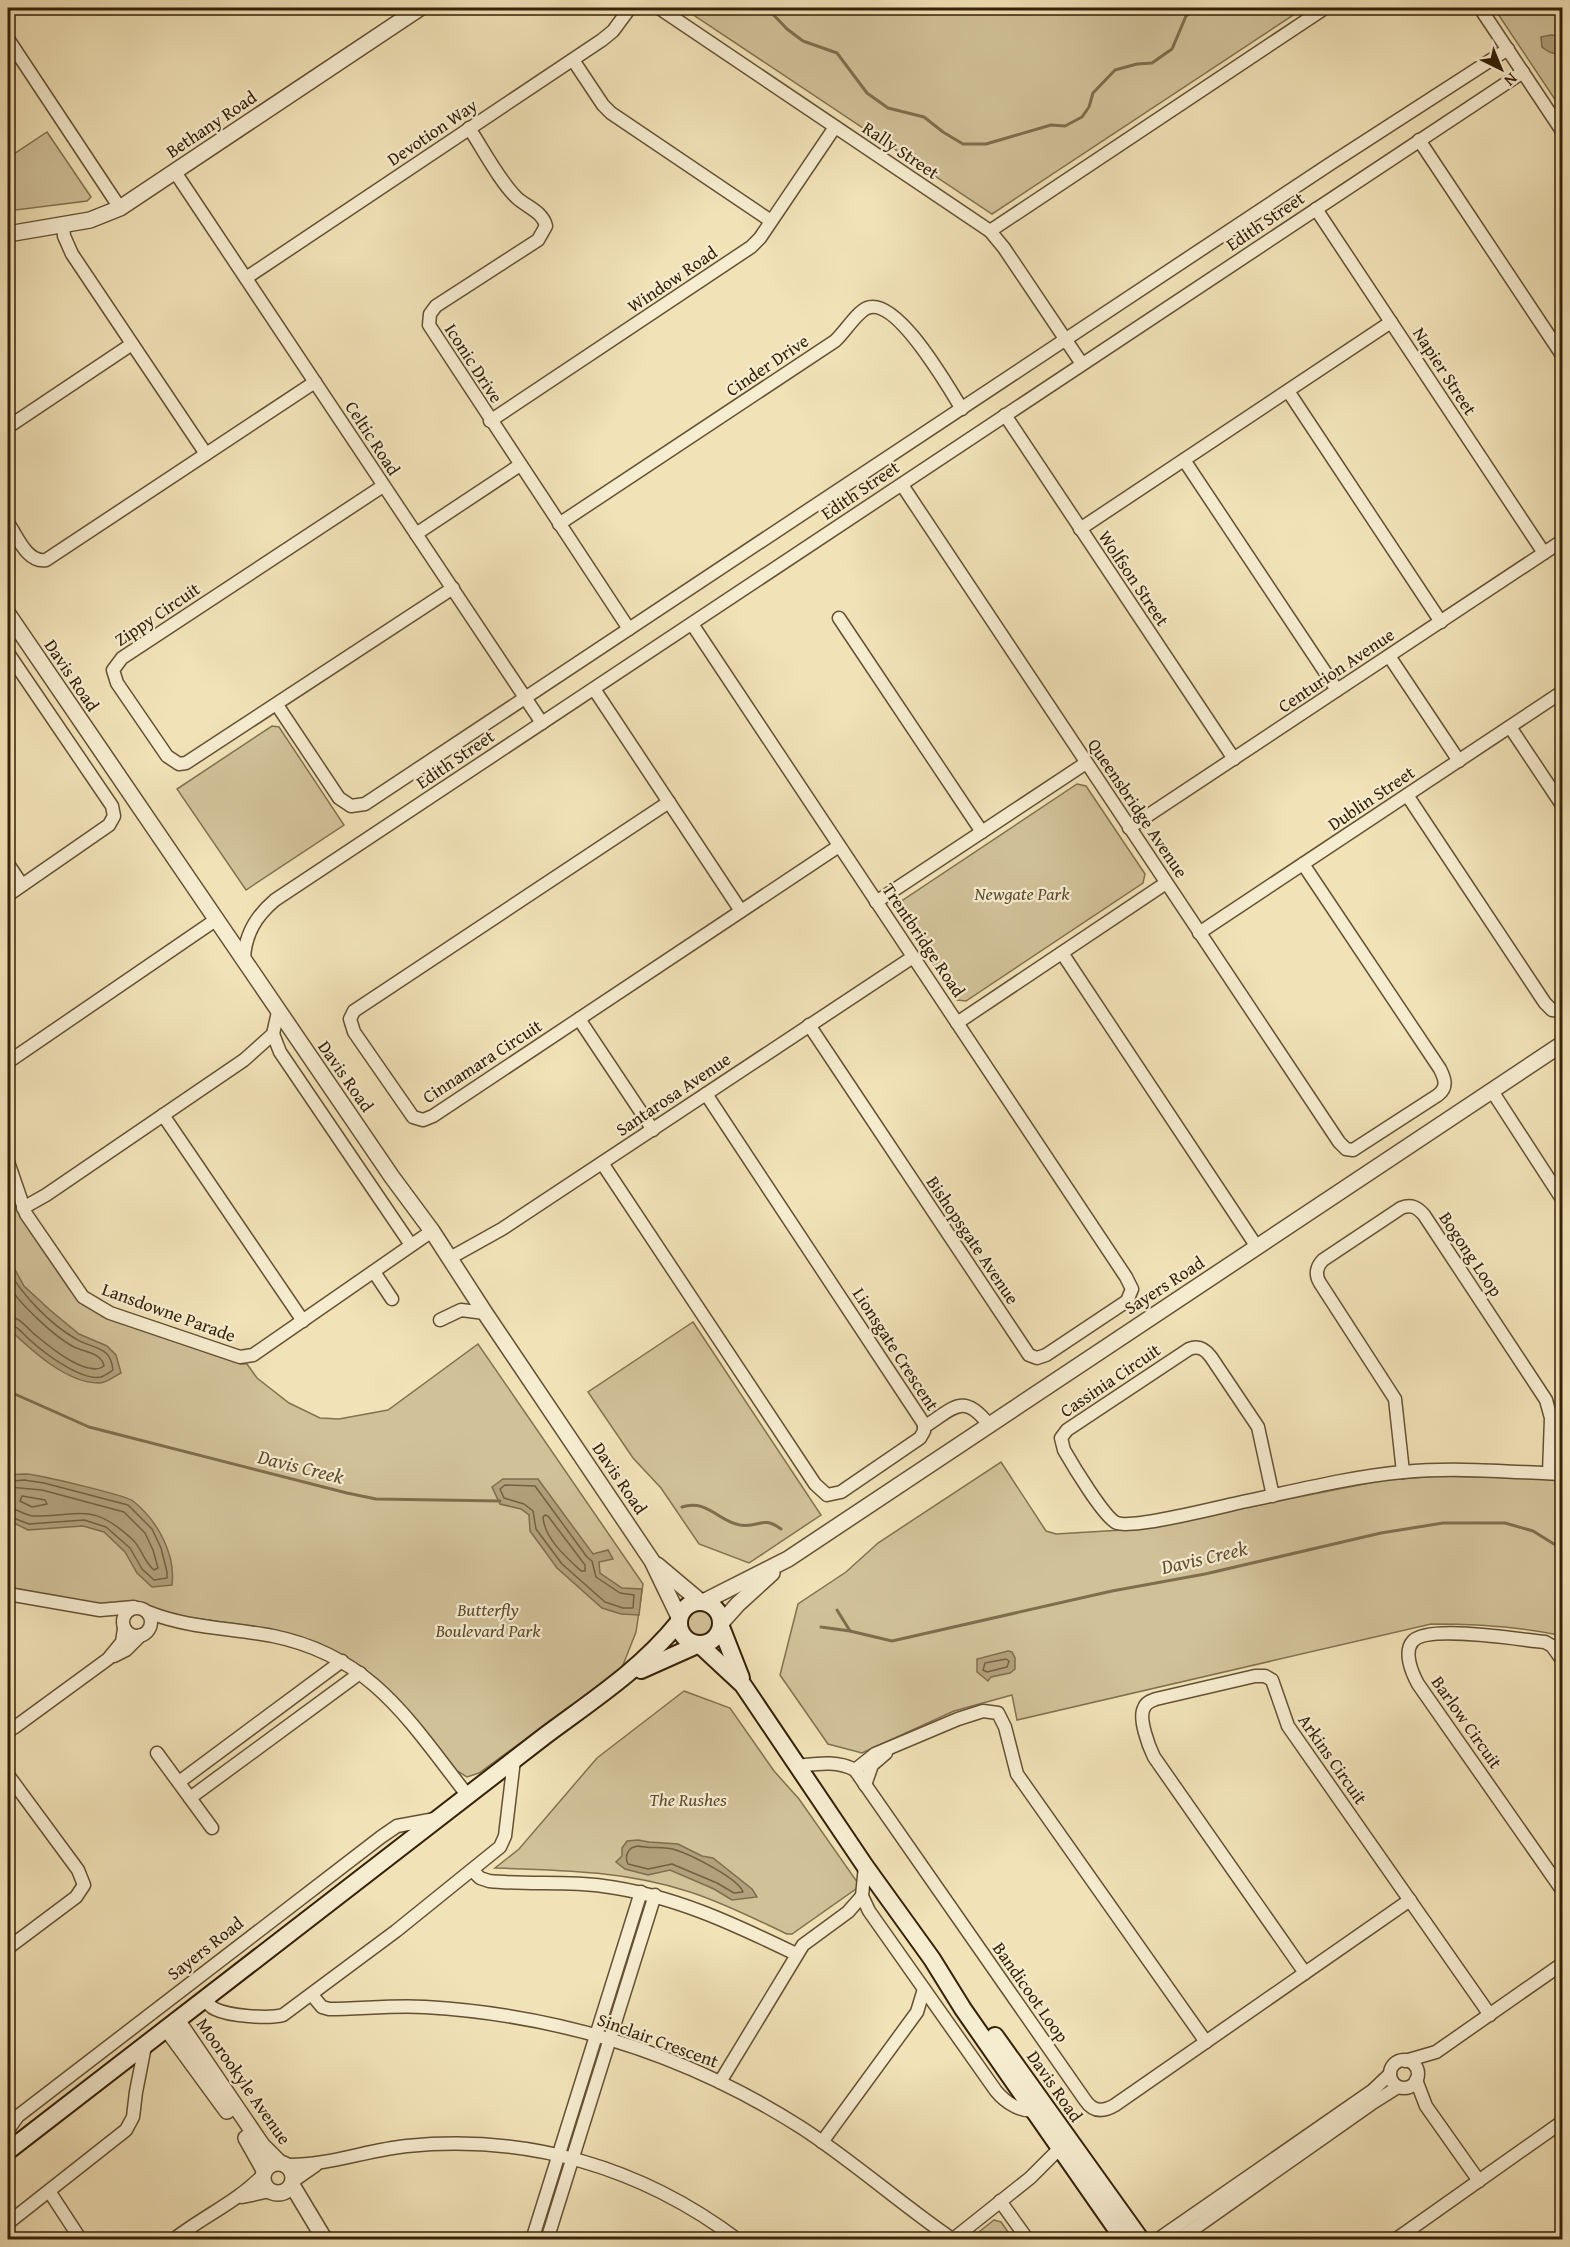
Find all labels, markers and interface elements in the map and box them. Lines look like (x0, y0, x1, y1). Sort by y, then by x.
north arrow (1471, 39, 1531, 99)
text: N (1499, 68, 1523, 93)
street label: Bethany Road (160, 83, 262, 164)
street label: Devotion Way (381, 92, 483, 172)
street label: Rally Street (857, 114, 945, 186)
street label: Edith Street (1220, 184, 1310, 257)
street label: Window Road (622, 239, 723, 319)
street label: Iconic Drive (438, 318, 510, 408)
street label: Napier Street (1406, 322, 1484, 421)
street label: Cinder Drive (720, 327, 814, 403)
street label: Celtic Road (339, 395, 407, 481)
street label: Edith Street (815, 453, 905, 526)
street label: Wolfson Street (1092, 525, 1176, 632)
street label: Zippy Circuit (109, 575, 206, 653)
street label: Centurion Avenue (1272, 621, 1400, 719)
street label: Davis Road (38, 633, 106, 717)
street label: Edith Street (410, 722, 500, 795)
street label: Queensbridge Avenue (1081, 733, 1195, 883)
street label: Dublin Street (1322, 759, 1420, 837)
street label: Trentbridge Road (876, 877, 972, 1003)
park label: Newgate Park (974, 880, 1070, 907)
street label: Cinnamara Circuit (417, 1012, 548, 1110)
street label: Davis Road (311, 1035, 381, 1118)
street label: Santarosa Avenue (610, 1045, 736, 1143)
street label: Bishopsgate Avenue (920, 1170, 1026, 1310)
street label: Bogong Loop (1433, 1206, 1510, 1302)
street label: Sayers Road (1119, 1249, 1210, 1321)
street label: Lansdowne Parade (98, 1275, 240, 1349)
street label: Lionsgate Crescent (846, 1282, 946, 1416)
street label: Cassinia Circuit (1054, 1336, 1166, 1424)
street label: Davis Road (586, 1436, 654, 1520)
water label: Davis Creek (254, 1441, 348, 1491)
water label: Davis Creek (1157, 1533, 1251, 1581)
park label: Butterfly Boulevard Park (435, 1596, 541, 1644)
street label: Barlow Circuit (1425, 1670, 1509, 1774)
street label: Arkins Circuit (1292, 1708, 1374, 1810)
park label: The Rushes (649, 1786, 727, 1813)
street label: Sayers Road (161, 1909, 249, 1987)
street label: Bandicoot Loop (986, 1936, 1076, 2048)
street label: Sinclair Crescent (594, 2006, 723, 2075)
street label: Moorookyle Avenue (190, 2012, 298, 2150)
street label: Davis Road (1020, 2045, 1090, 2128)

